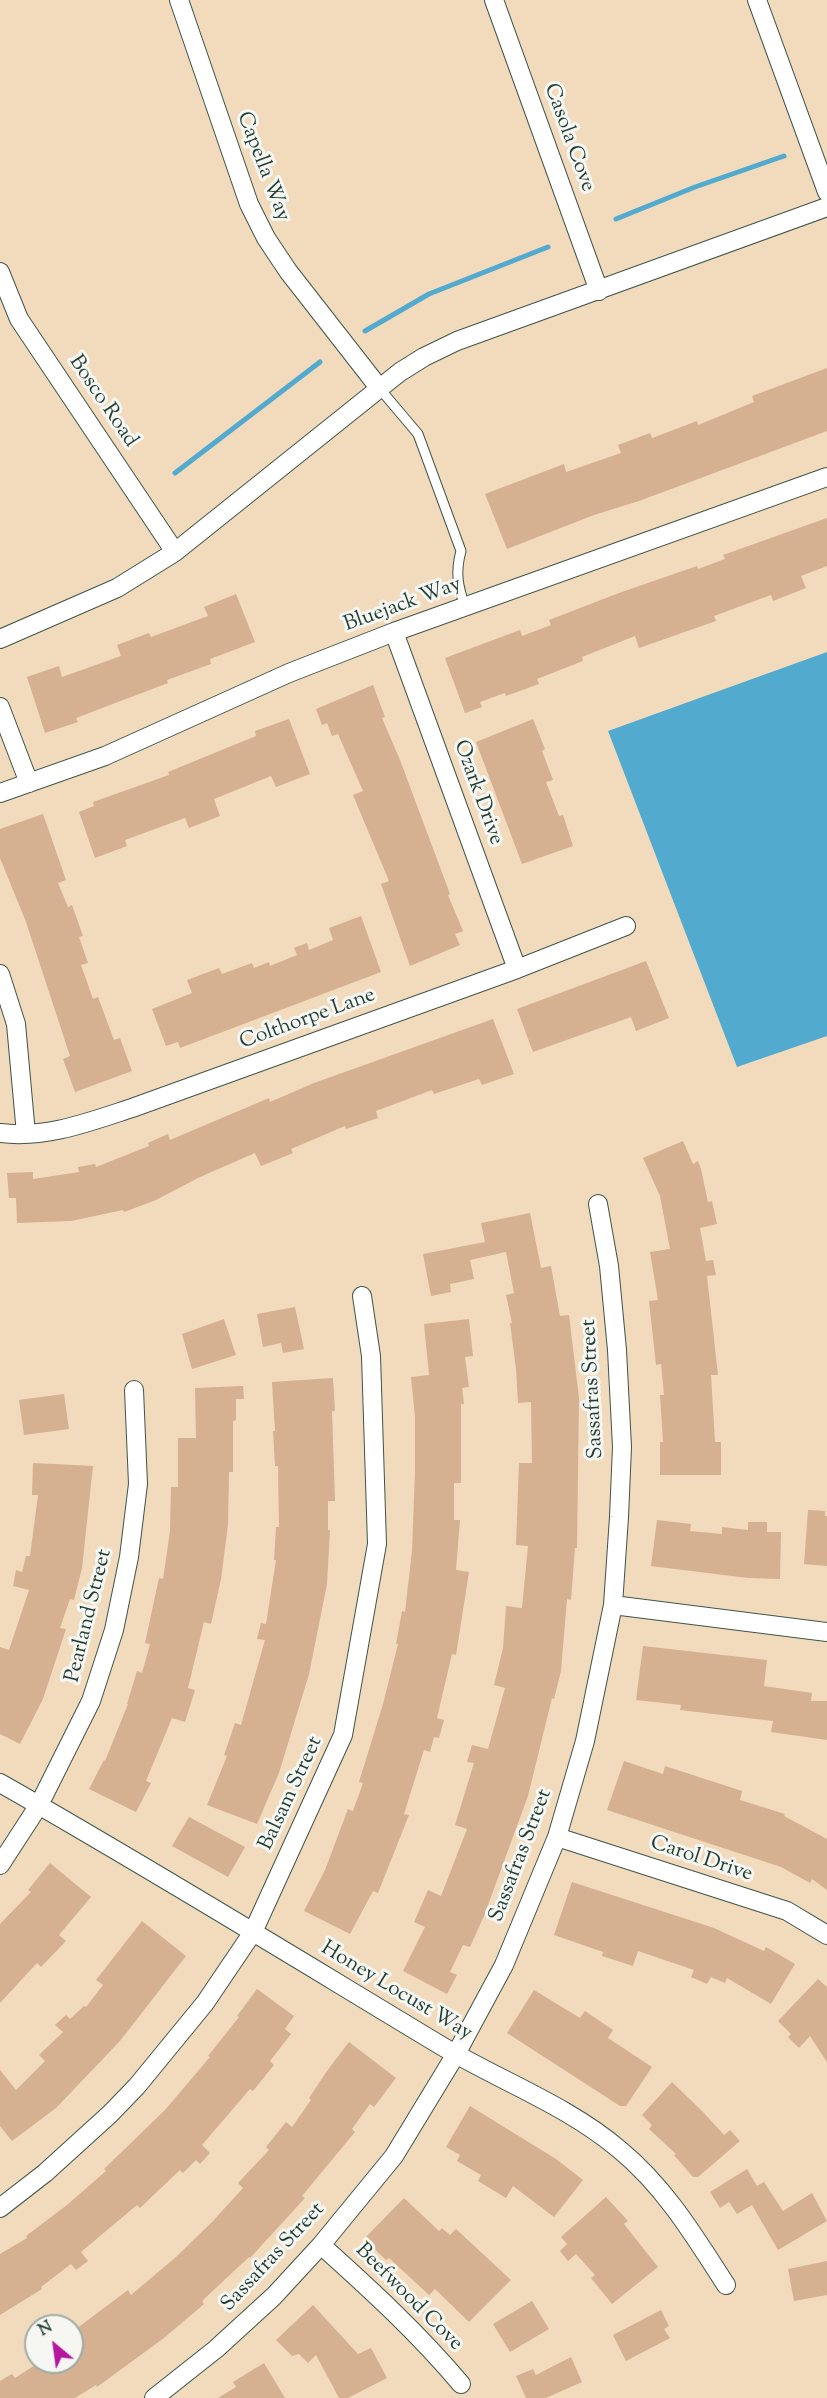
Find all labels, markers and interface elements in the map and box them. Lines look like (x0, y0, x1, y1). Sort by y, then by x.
street label: Casola Cove (537, 80, 599, 196)
street label: Capella Way (230, 109, 294, 225)
street label: Bosco Road (62, 351, 142, 453)
street label: Bluejack Way (341, 573, 465, 639)
street label: Ozark Drive (446, 737, 508, 849)
street label: Colthorpe Lane (237, 984, 379, 1056)
street label: Sassafras Street (578, 1318, 610, 1460)
street label: Pearland Street (61, 1547, 119, 1685)
street label: Balsam Street (255, 1733, 329, 1855)
street label: Sassafras Street (485, 1786, 559, 1926)
street label: Carol Drive (647, 1832, 755, 1888)
street label: Honey Locust Way (316, 1937, 476, 2047)
street label: Sassafras Street (217, 2198, 331, 2318)
street label: Beefwood Cove (349, 2239, 467, 2357)
north arrow (24, 2314, 84, 2374)
text: N (35, 2316, 57, 2343)

